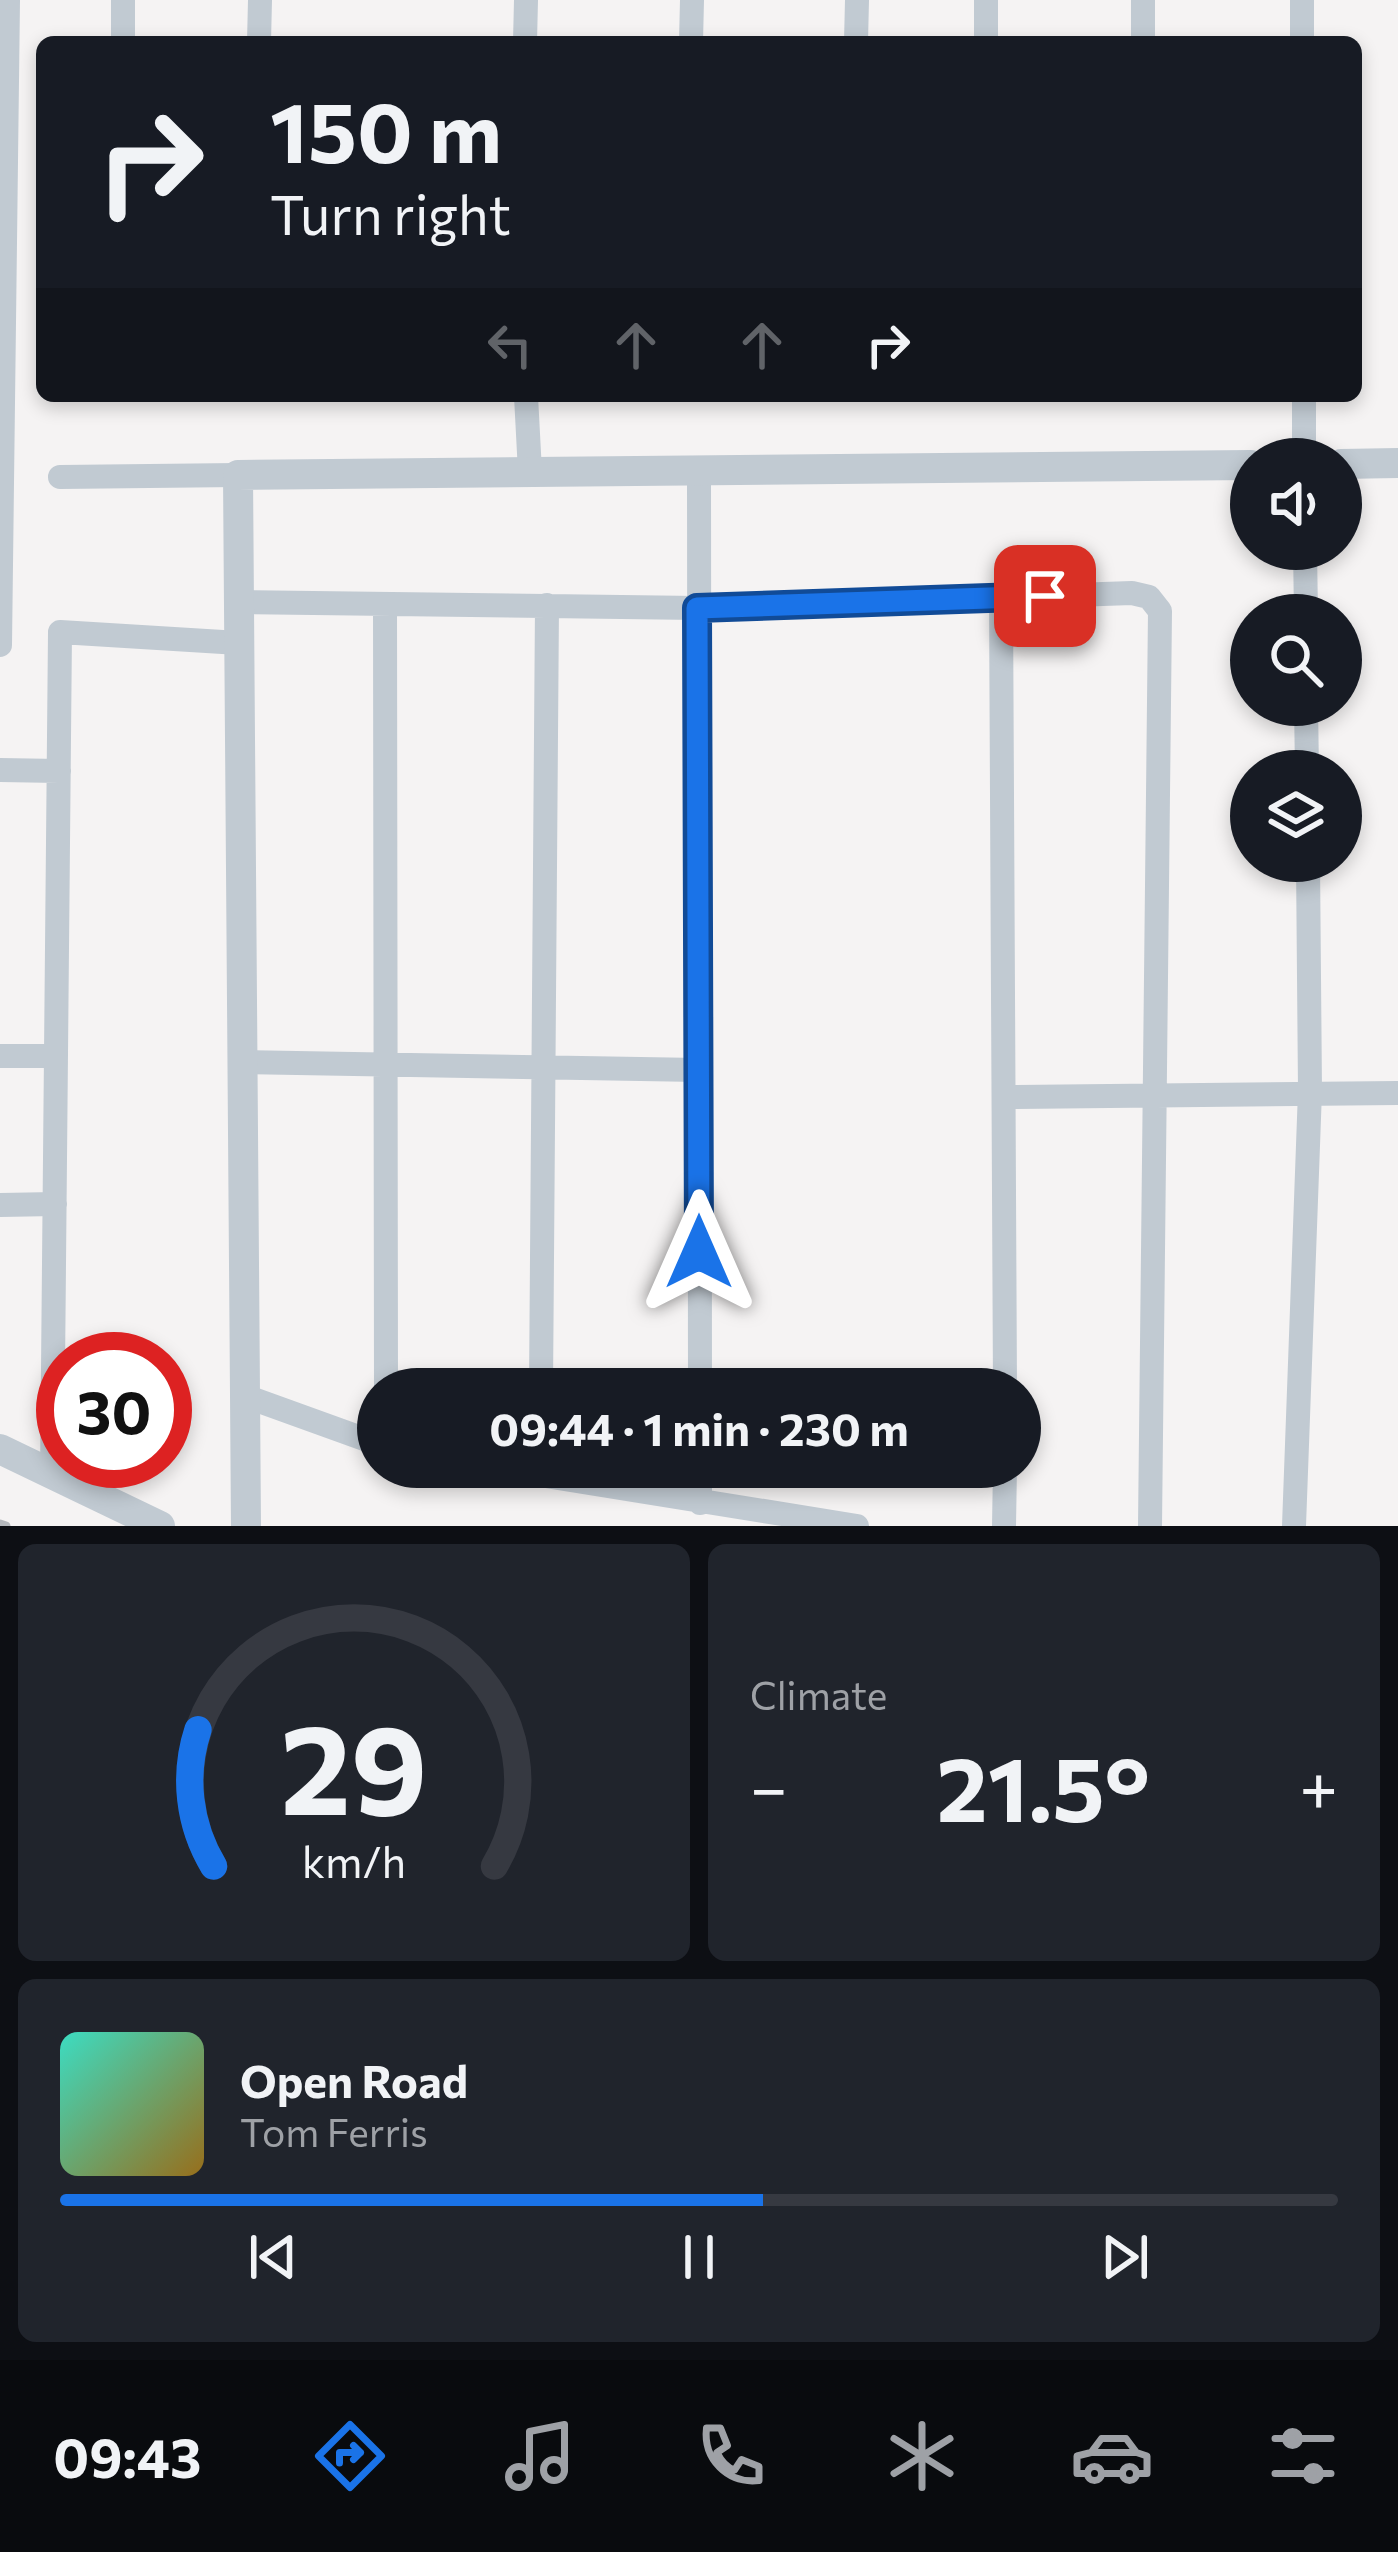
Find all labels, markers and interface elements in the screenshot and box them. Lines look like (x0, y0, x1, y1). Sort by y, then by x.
text: 150 m (270, 78, 502, 180)
icon: right (72, 84, 228, 240)
text: Turn right (270, 180, 511, 246)
icon: left (477, 312, 543, 378)
icon: ahead (603, 312, 669, 378)
icon: ahead (729, 312, 795, 378)
icon: right (855, 312, 921, 378)
map controls (1230, 438, 1362, 882)
button: sound (1230, 438, 1362, 570)
pin (994, 545, 1096, 647)
icon: arrive (1012, 563, 1078, 629)
button: search (1230, 594, 1362, 726)
button: layers (1230, 750, 1362, 882)
position arrow (636, 1189, 762, 1315)
speed limit sign: 30 (36, 1332, 192, 1488)
text: 09:44 · 1 min · 230 m (489, 1400, 909, 1455)
text: Climate (750, 1670, 887, 1718)
text: 29 (280, 1688, 428, 1841)
text: 21.5° (936, 1730, 1150, 1841)
text: − (750, 1745, 788, 1826)
text: + (1299, 1745, 1338, 1826)
text: km/h (302, 1833, 406, 1886)
text: Open Road (240, 2052, 468, 2107)
text: Tom Ferris (240, 2107, 428, 2155)
icon: previous (240, 2224, 306, 2290)
icon: pause (666, 2224, 732, 2290)
icon: next (1092, 2224, 1158, 2290)
icon: directions (308, 2414, 392, 2498)
icon: music (498, 2414, 582, 2498)
icon: phone (689, 2414, 773, 2498)
icon: climate (880, 2414, 964, 2498)
icon: car (1070, 2414, 1154, 2498)
icon: filters (1261, 2414, 1345, 2498)
text: 09:43 (53, 2423, 201, 2489)

